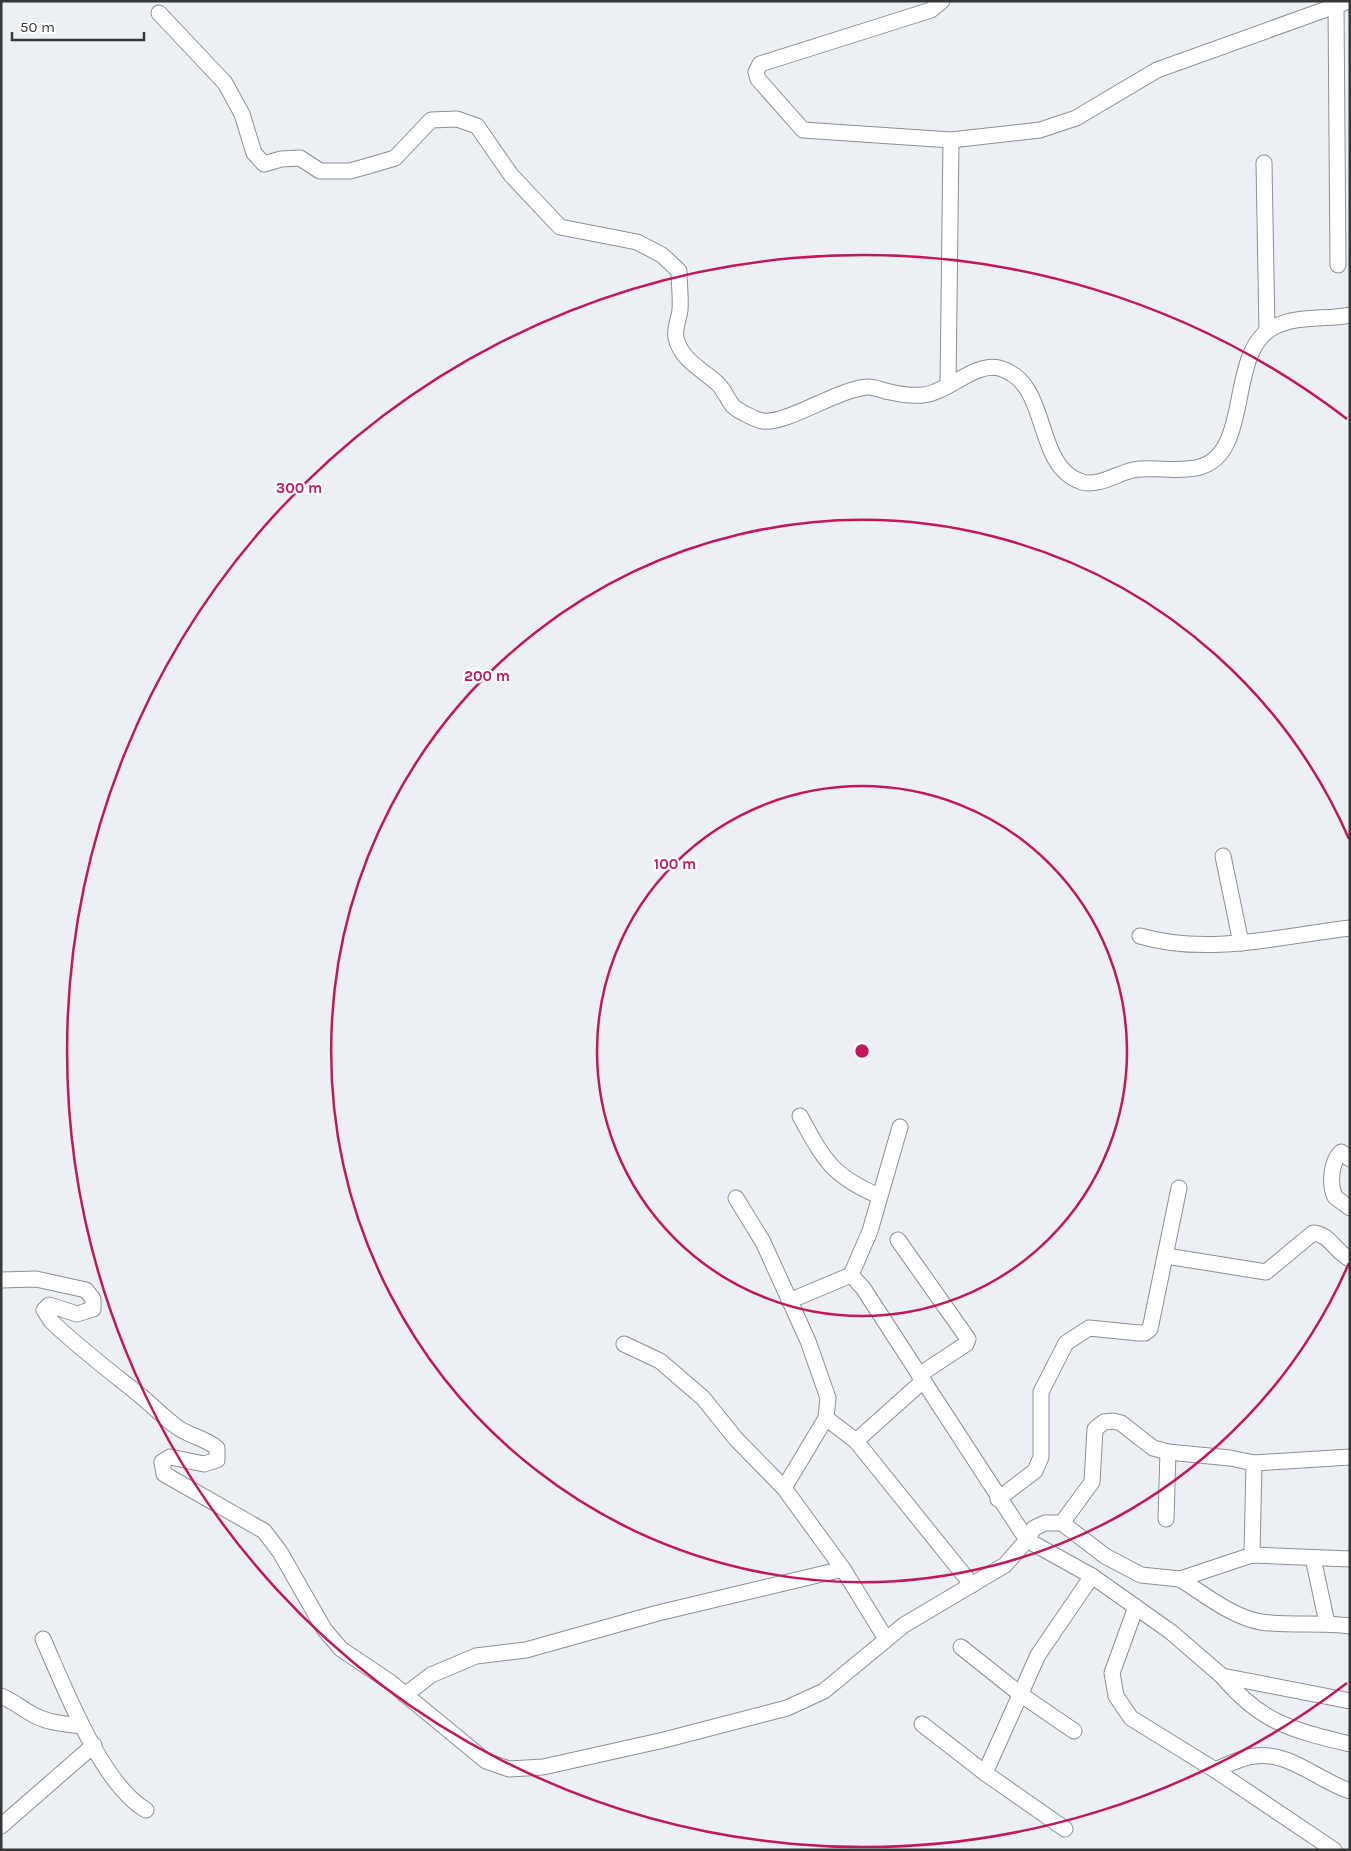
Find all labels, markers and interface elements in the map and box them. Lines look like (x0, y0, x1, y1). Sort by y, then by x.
scale bar (12, 10, 145, 42)
text: 50 m (20, 18, 55, 36)
text: 300 m (276, 479, 322, 497)
text: 200 m (464, 667, 510, 685)
text: 100 m (654, 855, 696, 873)
centre of rings (853, 1042, 871, 1060)

